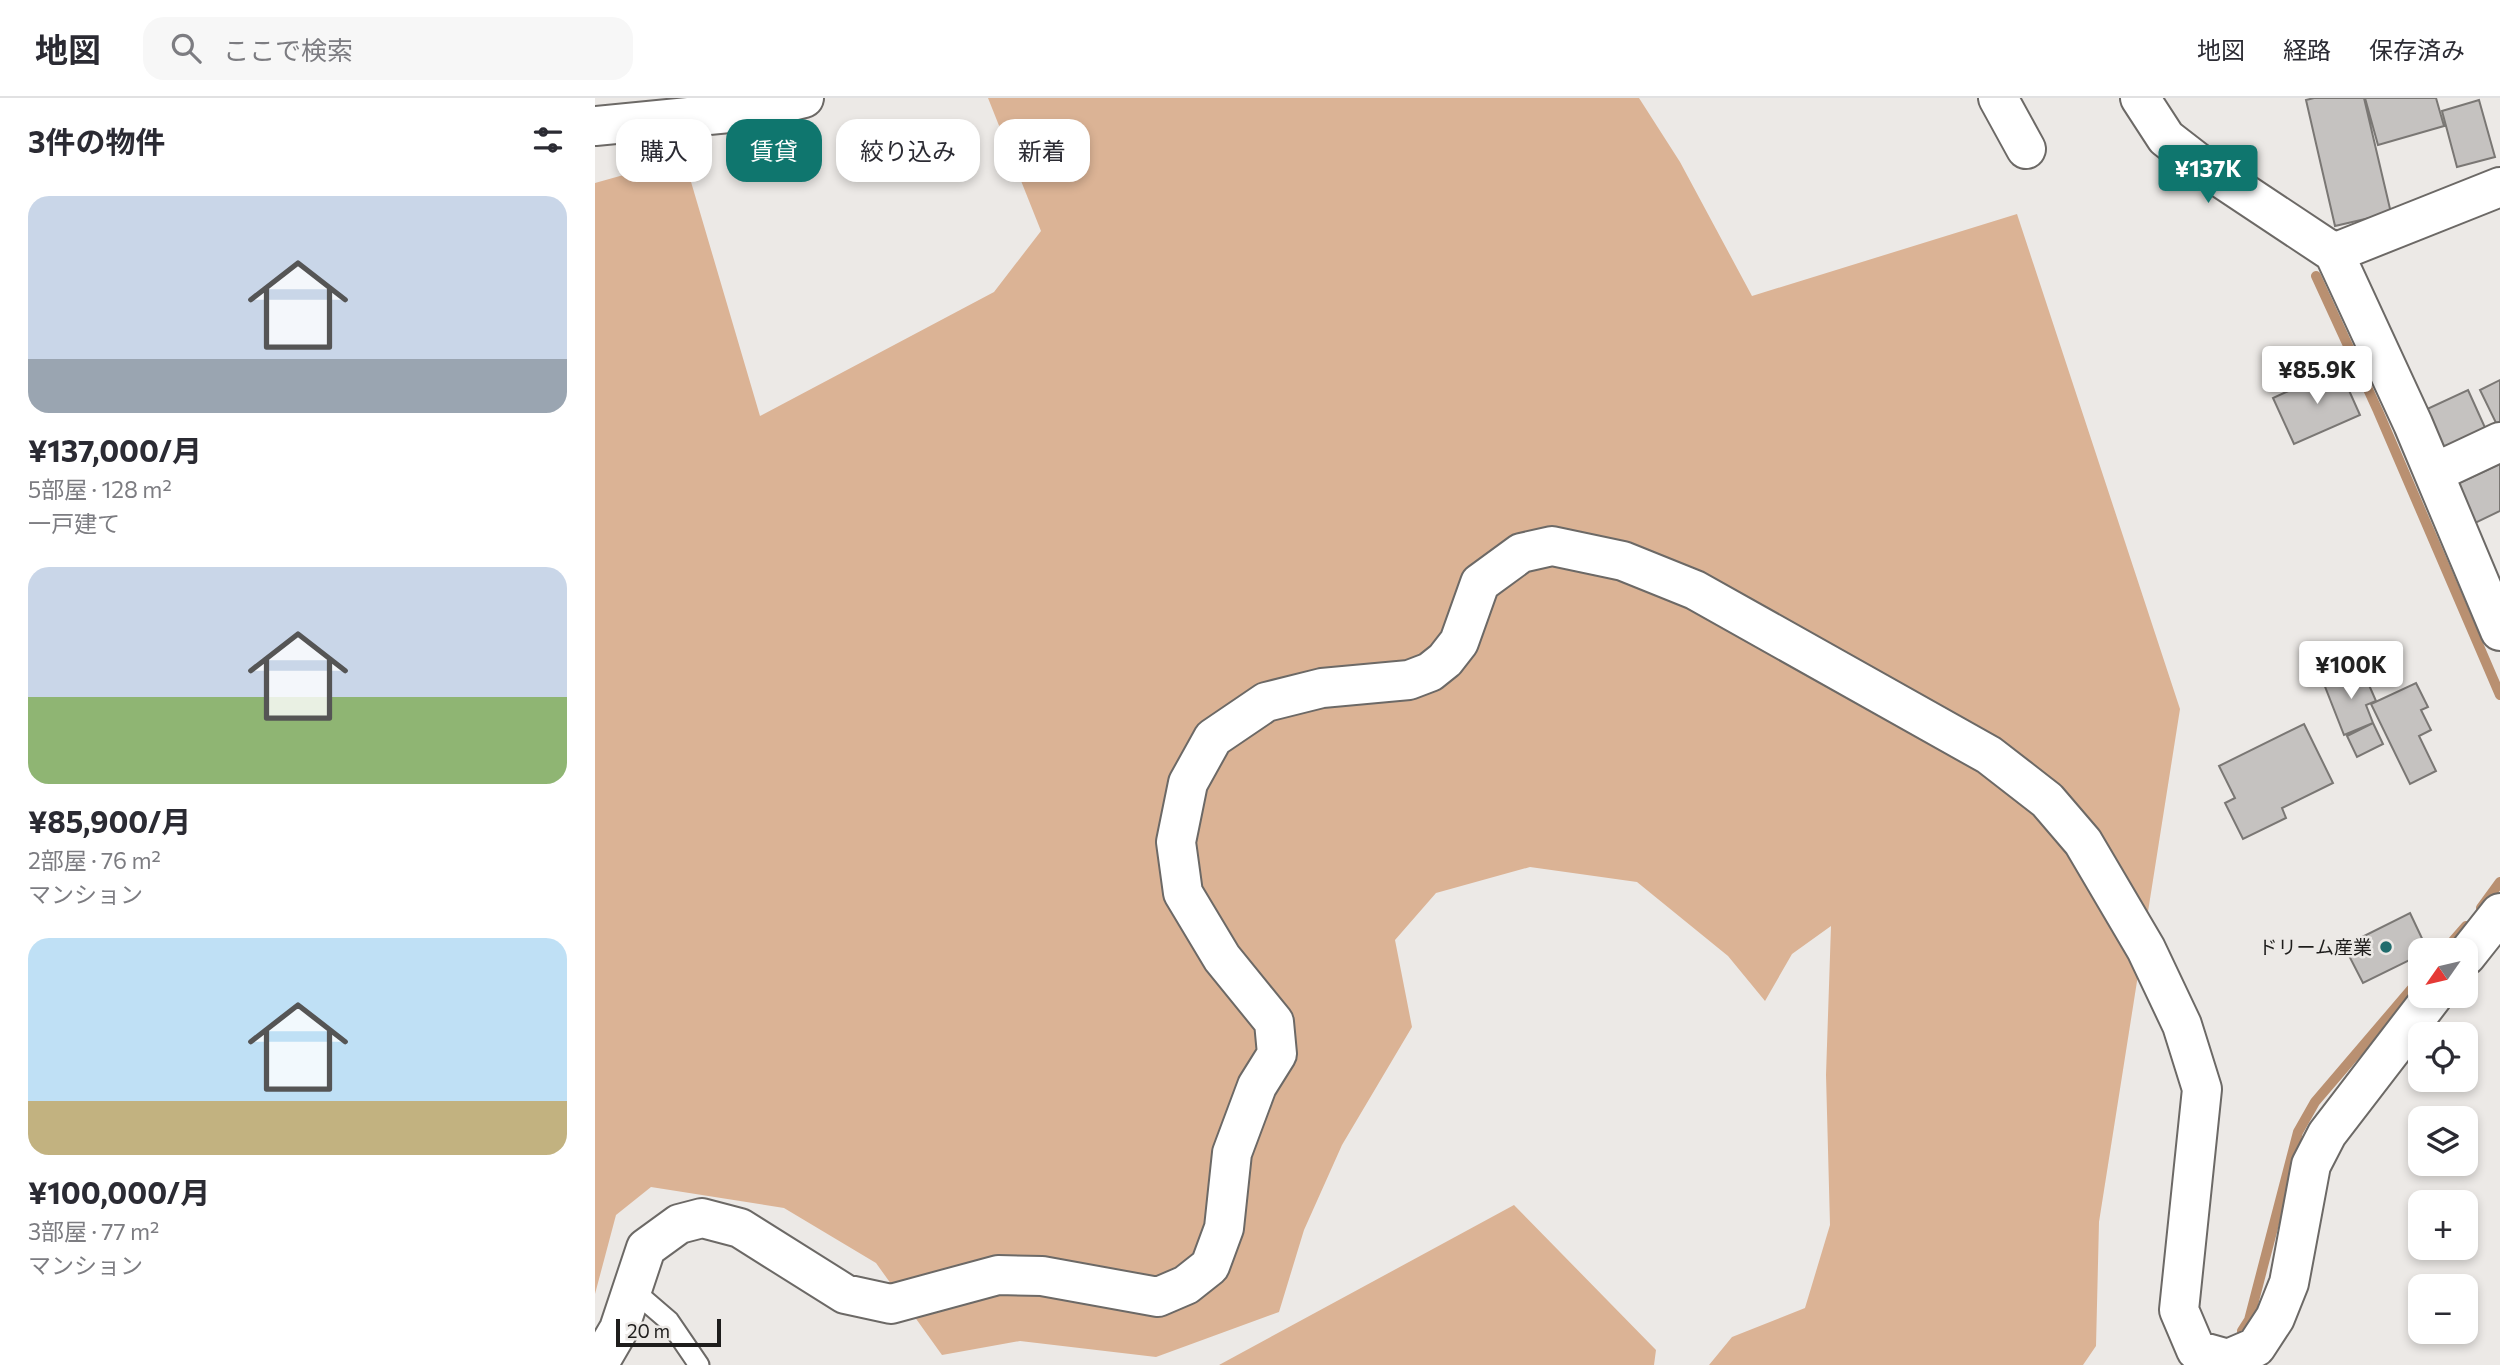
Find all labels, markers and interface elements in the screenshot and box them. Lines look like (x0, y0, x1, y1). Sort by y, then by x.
search box (143, 17, 633, 80)
text: 地図 (35, 28, 101, 69)
icon: search (167, 29, 205, 67)
text: ここで検索 (223, 34, 353, 65)
text: 地図 (2197, 35, 2245, 64)
text: 経路 (2283, 35, 2331, 64)
text: 保存済み (2369, 35, 2465, 64)
chip: 購入 (616, 119, 712, 182)
chip: 賃貸 (726, 119, 822, 182)
chip: 絞り込み (836, 119, 980, 182)
chip: 新着 (994, 119, 1090, 182)
icon: filters (529, 121, 567, 159)
text: 3件の物件 (28, 122, 165, 159)
pin: ¥137K (2159, 146, 2257, 205)
text: ¥137K (2174, 154, 2242, 182)
icon: home (235, 242, 361, 368)
pin: ¥85.9K (2260, 346, 2374, 406)
text: ¥85.9K (2278, 355, 2356, 383)
text: ¥137,000/月 (28, 431, 202, 468)
text: 5部屋 · 128 m² (28, 475, 172, 503)
text: 一戸建て (28, 509, 120, 537)
icon: home (235, 613, 361, 739)
pin: ¥100K (2302, 642, 2400, 701)
text: ¥100K (2315, 650, 2387, 678)
text: ¥85,900/月 (28, 802, 191, 839)
text: 2部屋 · 76 m² (28, 846, 161, 874)
text: マンション (28, 880, 143, 908)
place label: ドリーム産業 (2259, 935, 2372, 958)
north arrow (2408, 938, 2478, 1008)
map controls (2408, 938, 2478, 1344)
marker: ドリーム産業 (2378, 939, 2394, 955)
icon: home (235, 984, 361, 1110)
button: locate (2408, 1022, 2478, 1092)
button: layers (2408, 1106, 2478, 1176)
text: ¥100,000/月 (28, 1173, 210, 1210)
button: + (2408, 1190, 2478, 1260)
text: 3部屋 · 77 m² (28, 1217, 159, 1245)
text: マンション (28, 1251, 143, 1279)
button: − (2408, 1274, 2478, 1344)
scale bar (616, 1316, 721, 1348)
text: 20 m (627, 1319, 670, 1342)

